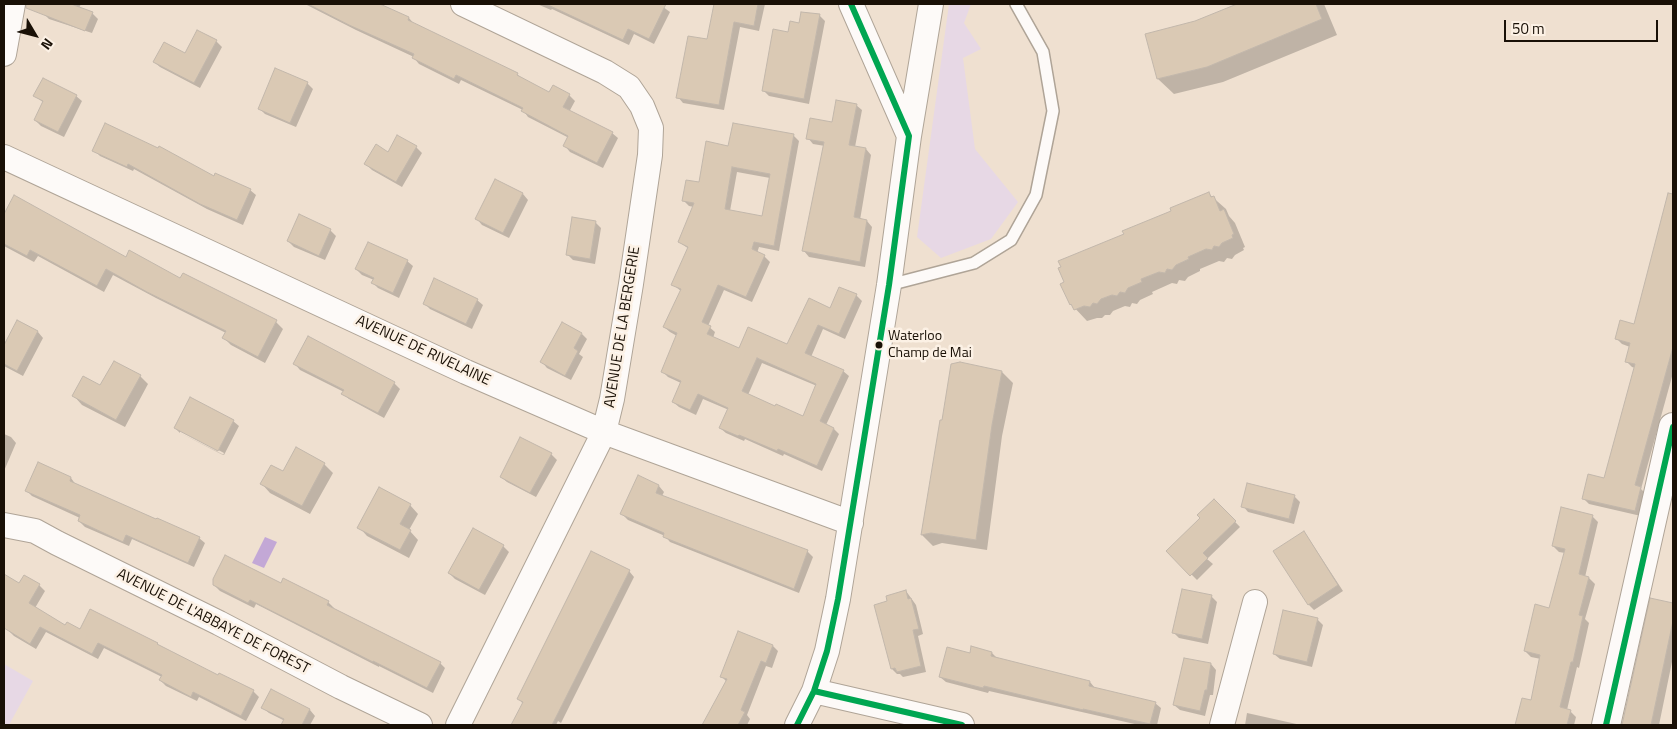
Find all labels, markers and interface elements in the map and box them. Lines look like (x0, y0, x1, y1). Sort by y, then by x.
north arrow (10, 10, 60, 60)
scale bar (1507, 10, 1661, 42)
text: 50 m (1512, 17, 1545, 40)
text: N (36, 34, 59, 55)
street label: AVENUE DE LA BERGERIE (601, 245, 645, 409)
street label: AVENUE DE RIVELAINE (353, 312, 493, 390)
place label: Waterloo Champ de Mai (888, 329, 972, 362)
marker: Waterloo Champ de Mai (874, 340, 884, 350)
street label: AVENUE DE L'ABBAYE DE FOREST (114, 565, 312, 679)

